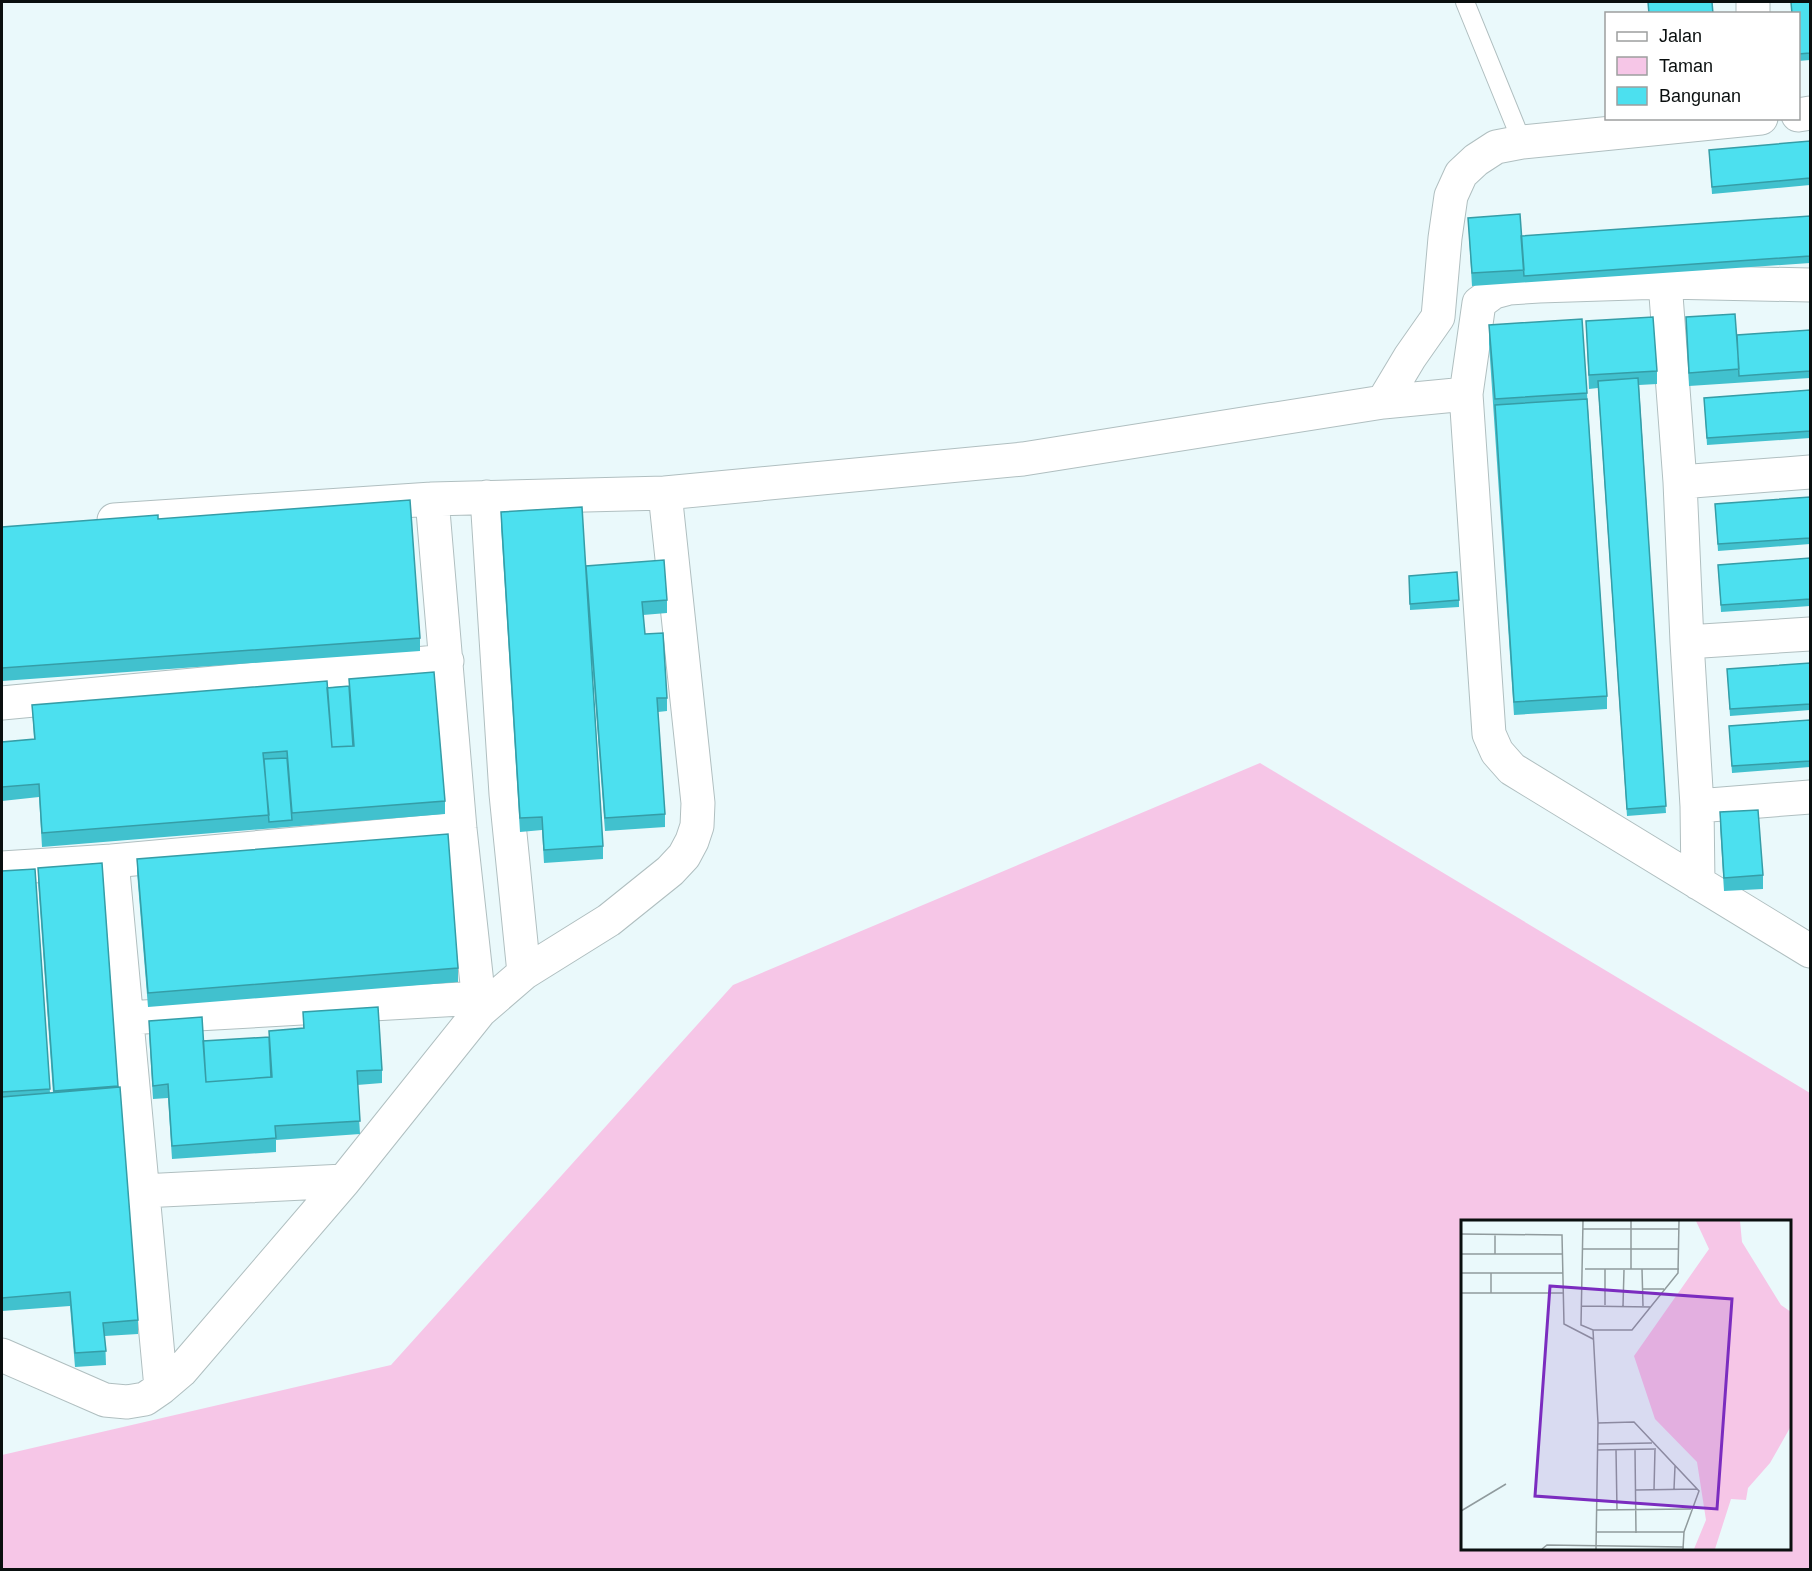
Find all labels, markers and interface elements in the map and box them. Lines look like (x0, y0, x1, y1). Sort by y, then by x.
legend (1605, 12, 1800, 120)
text: Jalan (1659, 26, 1702, 46)
text: Taman (1659, 56, 1713, 76)
text: Bangunan (1659, 86, 1741, 106)
inset map (1461, 1220, 1791, 1550)

